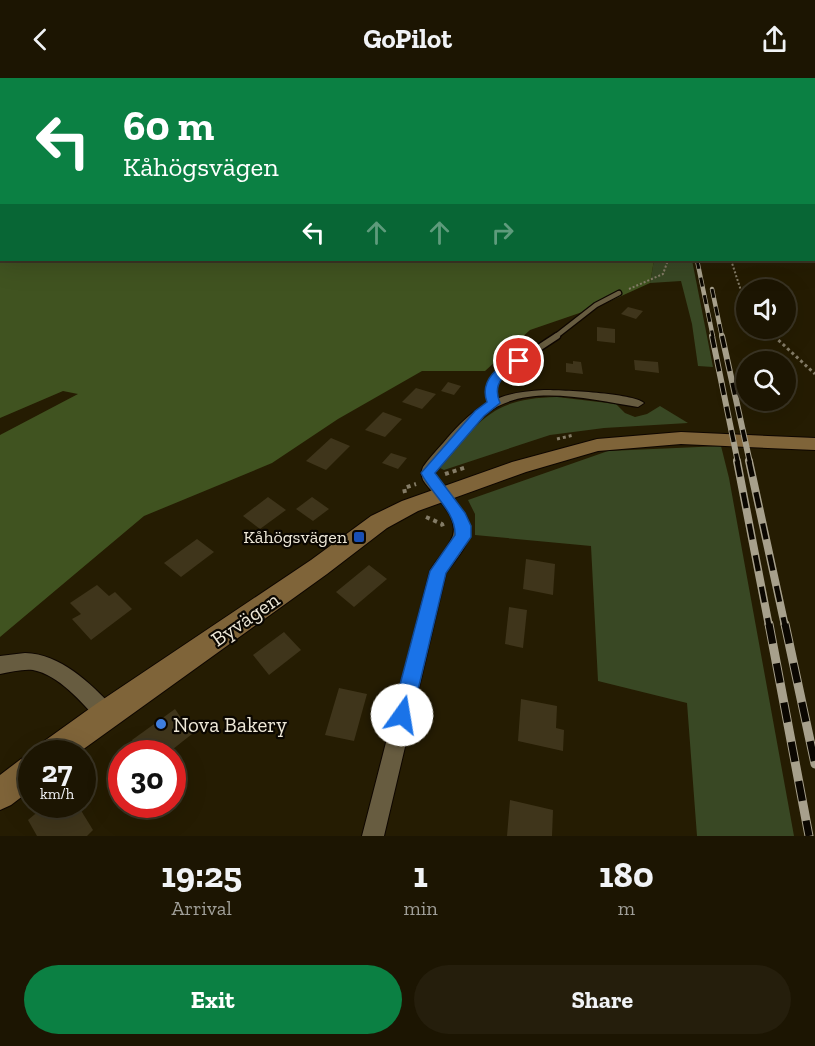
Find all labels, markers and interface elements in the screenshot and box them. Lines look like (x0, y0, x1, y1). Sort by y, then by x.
icon: back (24, 23, 57, 56)
text: GoPilot (363, 23, 452, 55)
icon: share (758, 23, 791, 56)
text: 60 m (123, 100, 214, 151)
icon: left (24, 102, 102, 180)
text: Kåhögsvägen (123, 151, 279, 183)
icon: left (297, 216, 330, 249)
icon: ahead (360, 216, 393, 249)
icon: ahead (423, 216, 456, 249)
icon: right (486, 216, 519, 249)
map controls (736, 279, 796, 411)
button: sound (736, 279, 796, 339)
pin (493, 335, 544, 386)
icon: arrive (502, 344, 535, 377)
button: search (736, 351, 796, 411)
place label: Kåhögsvägen (243, 526, 348, 548)
marker: Kåhögsvägen (352, 530, 366, 544)
street label: Byvägen (206, 587, 284, 651)
position arrow (370, 683, 434, 747)
place label: Nova Bakery (173, 712, 287, 737)
marker: Nova Bakery (154, 717, 168, 731)
speed limit sign: 30 (108, 740, 186, 818)
text: 27 (42, 754, 72, 790)
text: km/h (40, 785, 74, 803)
text: 19:25 (161, 853, 242, 896)
text: 1 (413, 853, 428, 896)
text: 180 (599, 853, 654, 896)
text: Arrival (172, 896, 232, 920)
text: min (403, 896, 438, 920)
text: m (618, 896, 635, 920)
button: Exit (24, 965, 402, 1034)
button: Share (414, 965, 791, 1034)

